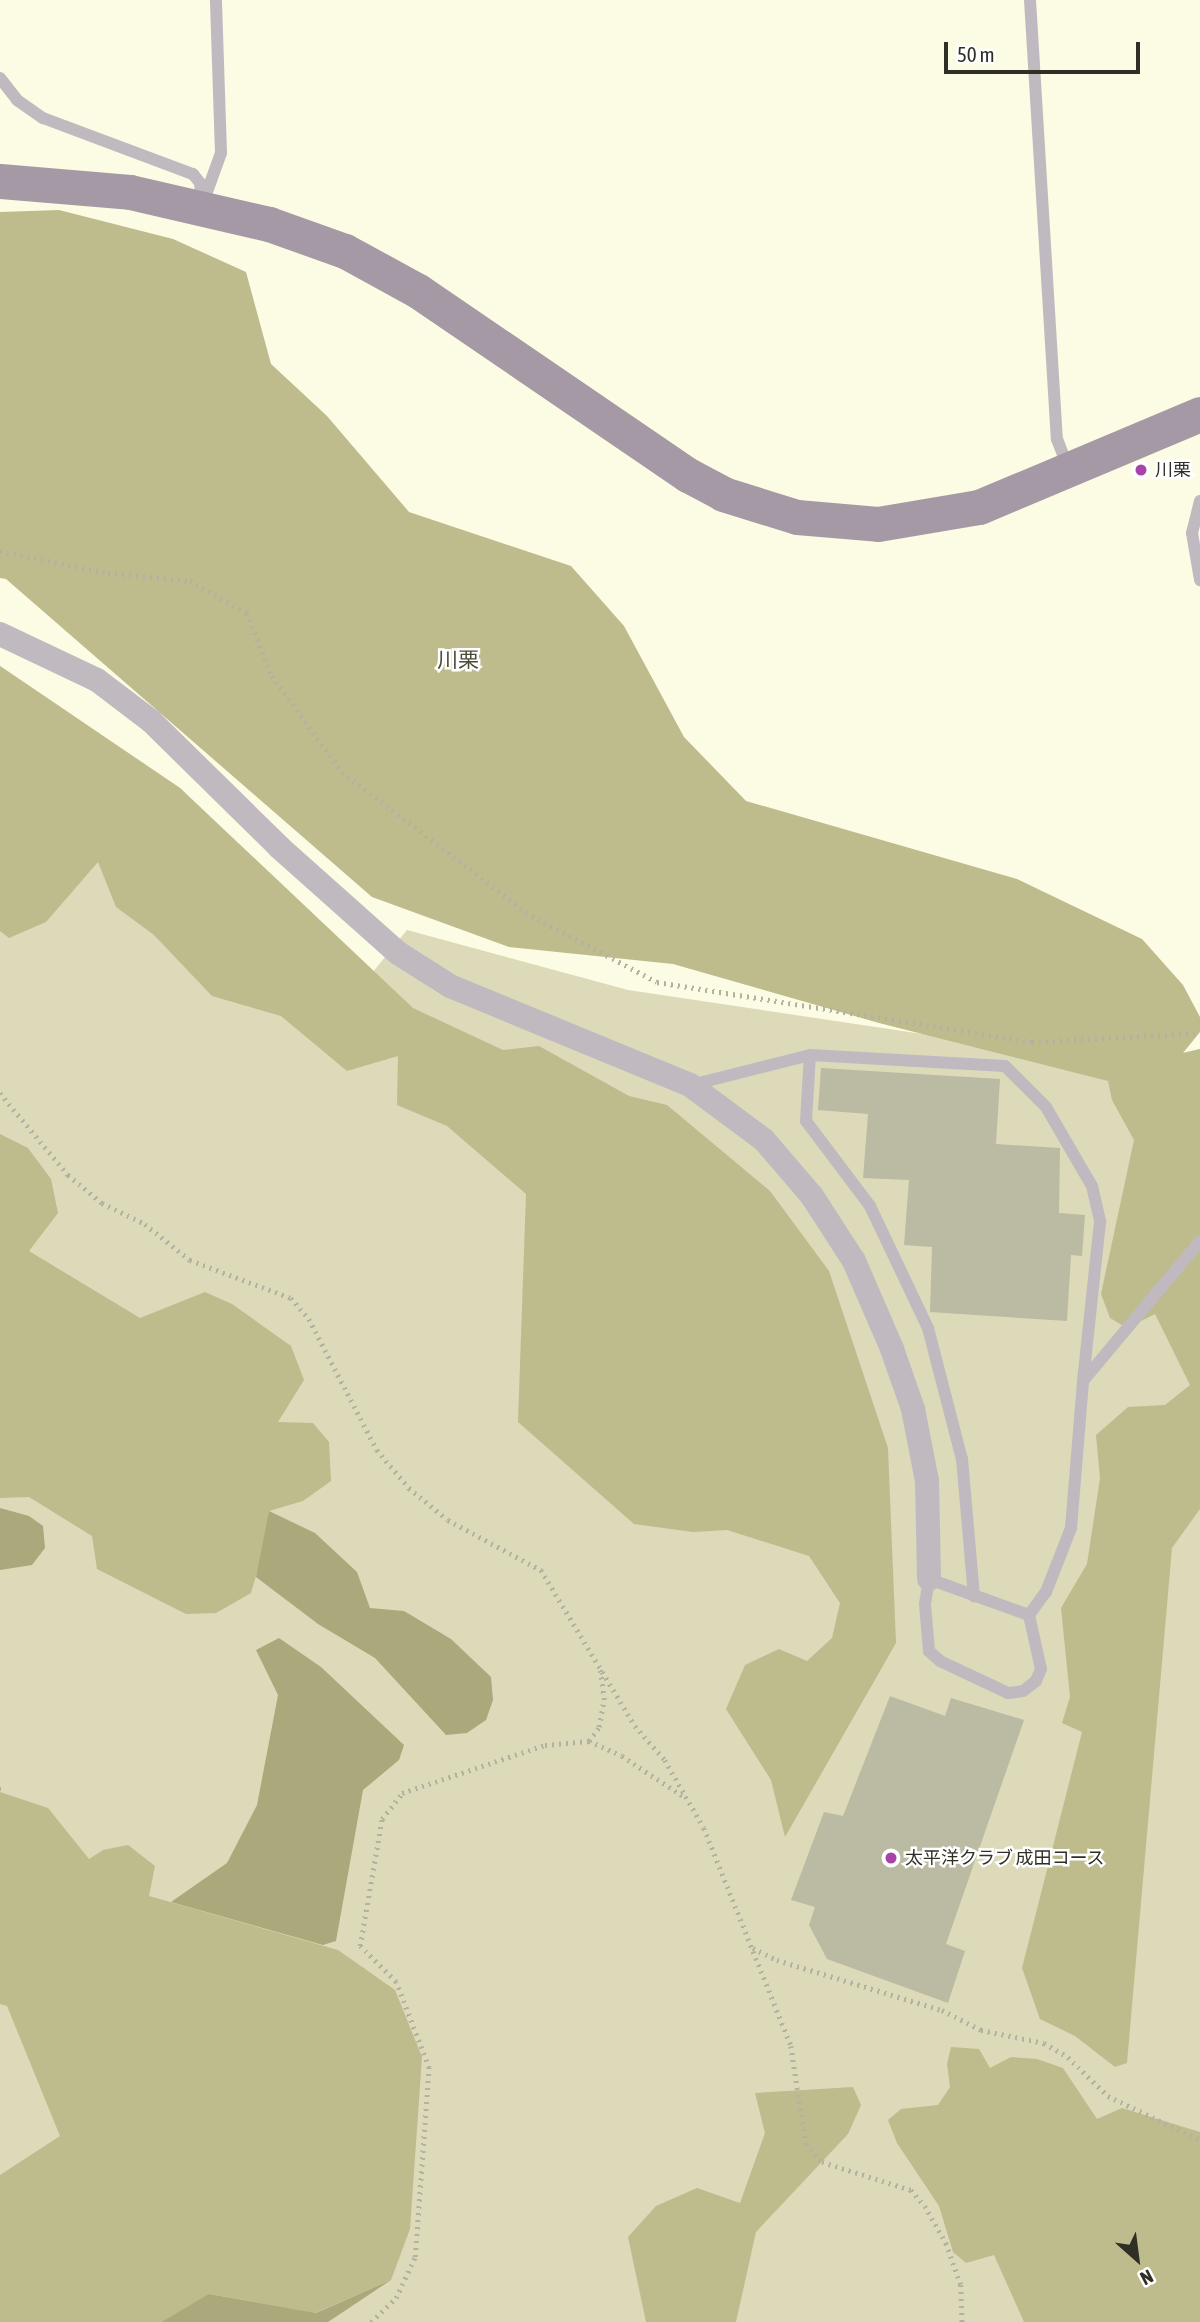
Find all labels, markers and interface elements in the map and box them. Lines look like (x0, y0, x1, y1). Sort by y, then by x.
scale bar (948, 28, 1144, 72)
text: 50 m (957, 42, 995, 66)
place label: 川栗 (1155, 459, 1191, 481)
marker: 川栗 (1133, 462, 1149, 478)
district label: 川栗 (437, 646, 479, 672)
place label: 太平洋クラブ 成田コース (905, 1847, 1105, 1869)
marker: 太平洋クラブ 成田コース (883, 1850, 899, 1866)
north arrow (1102, 2224, 1172, 2294)
text: N (1137, 2265, 1157, 2290)

